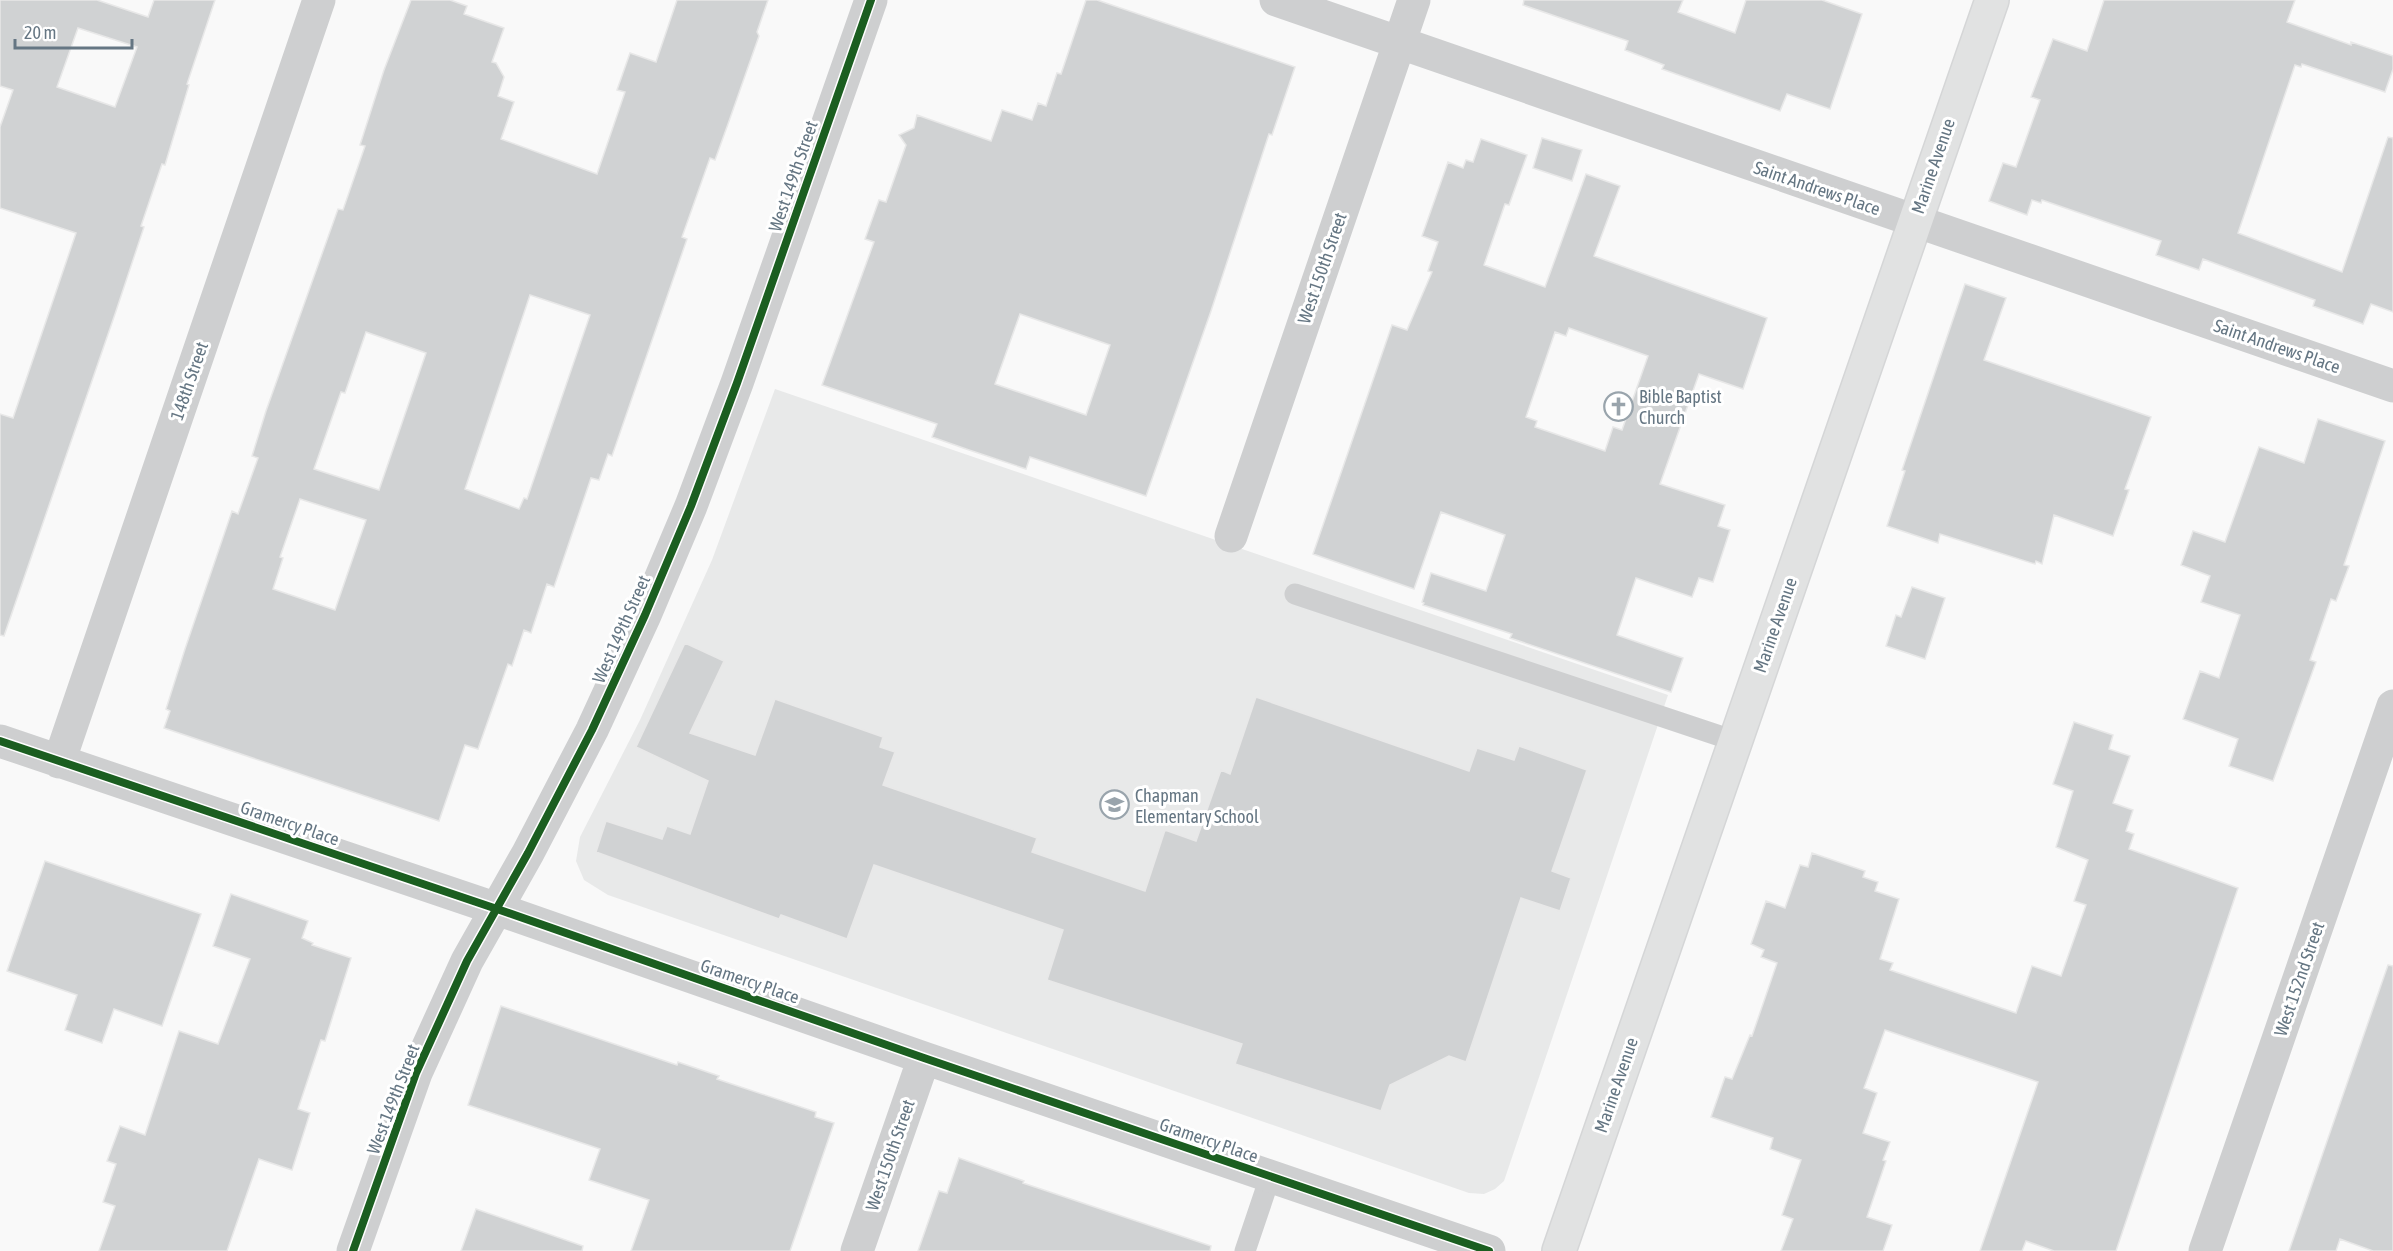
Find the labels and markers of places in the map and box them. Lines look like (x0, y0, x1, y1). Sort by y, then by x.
place label: Bible Baptist Church (1639, 386, 1722, 428)
church icon: Bible Baptist Church (1602, 390, 1634, 422)
place label: Chapman Elementary School (1135, 785, 1259, 827)
school or university icon: Chapman Elementary School (1098, 789, 1130, 821)

